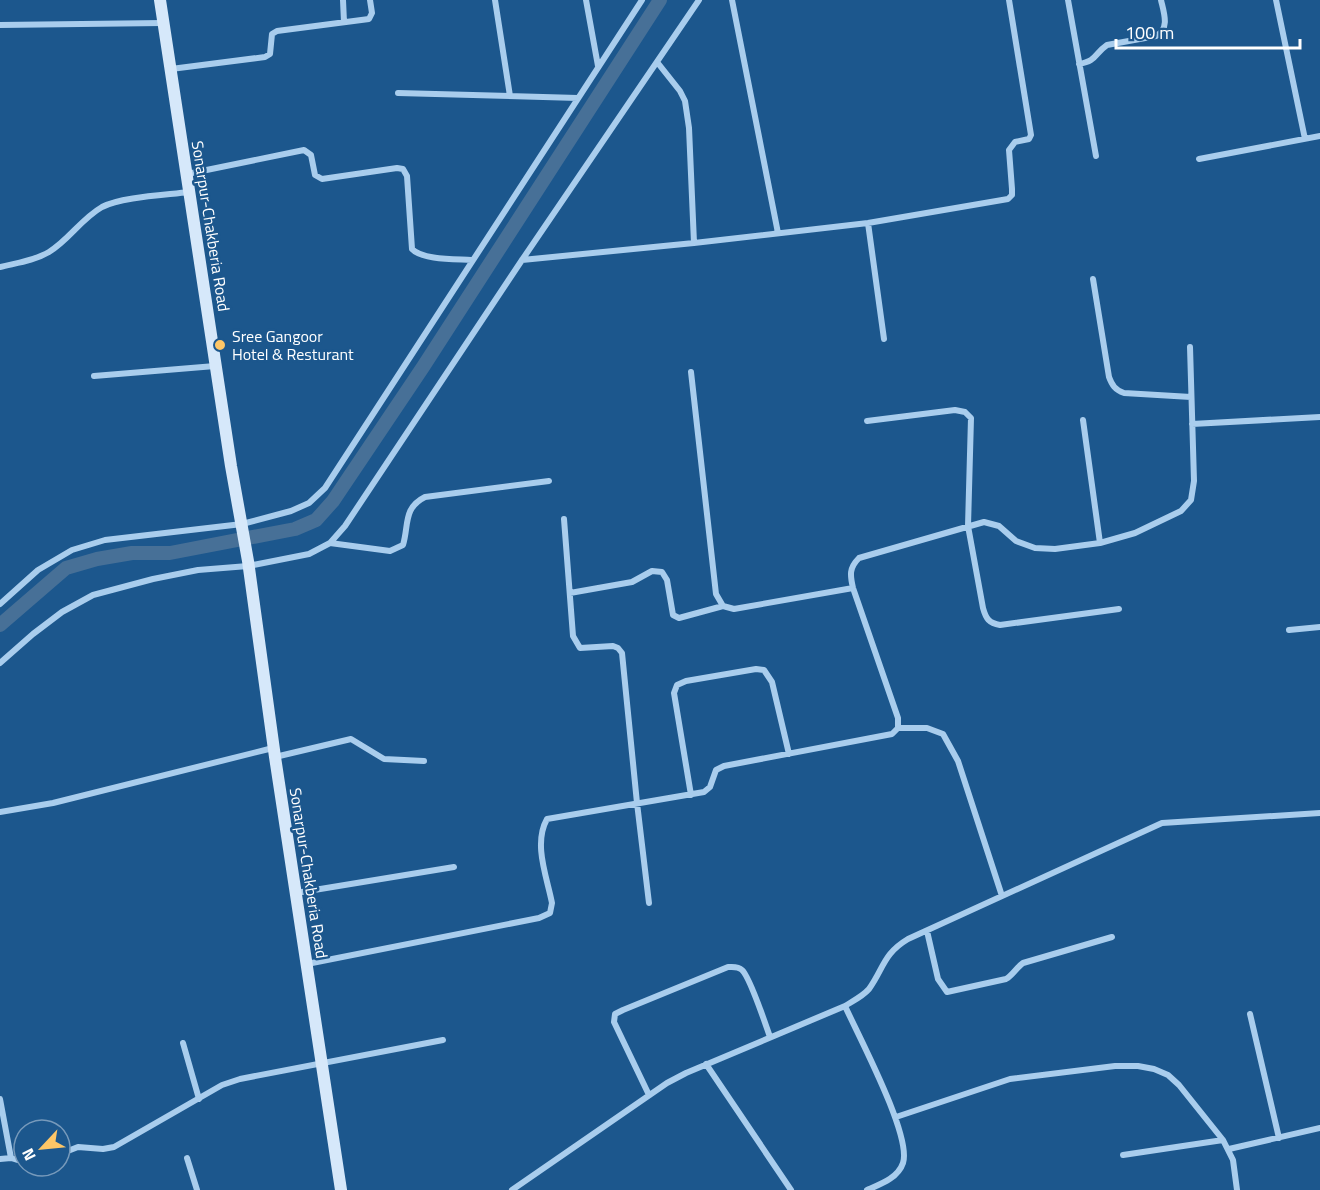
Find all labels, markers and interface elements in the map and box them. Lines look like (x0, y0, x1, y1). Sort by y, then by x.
scale bar (1116, 12, 1300, 50)
text: 100 m (1125, 19, 1174, 46)
street label: Sonarpur-Chakberia Road (186, 139, 236, 313)
place label: Sree Gangoor Hotel & Resturant (232, 324, 354, 366)
marker: Sree Gangoor Hotel & Resturant (213, 338, 227, 352)
street label: Sonarpur-Chakberia Road (284, 786, 334, 960)
north arrow (12, 1118, 72, 1178)
text: N (15, 1144, 42, 1165)

